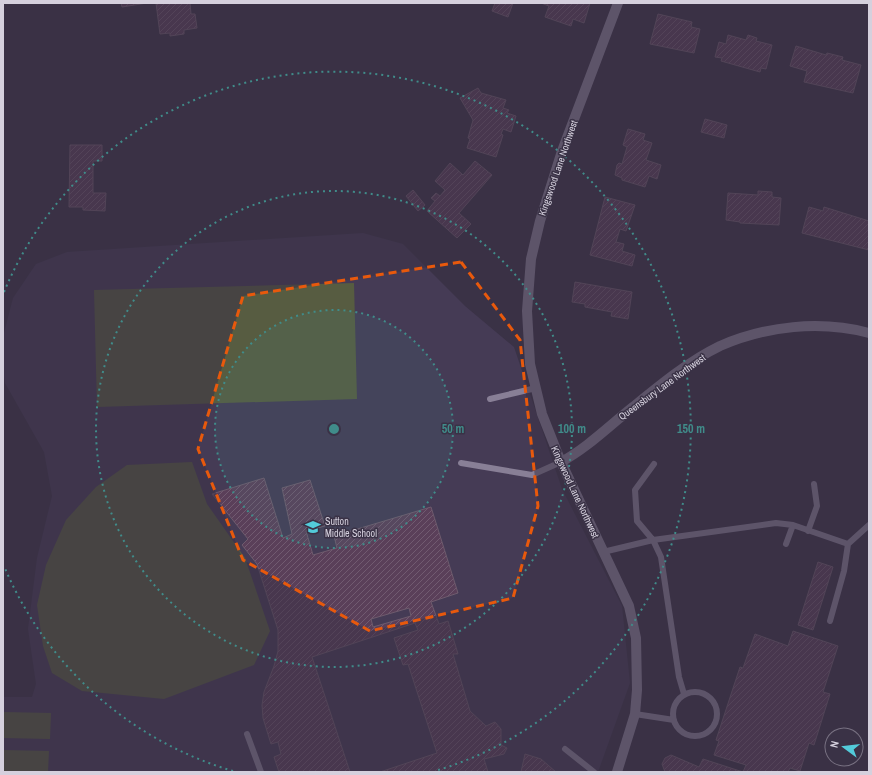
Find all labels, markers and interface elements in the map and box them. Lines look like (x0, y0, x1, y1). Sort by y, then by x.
street label: Kingswood Lane Northwest (536, 118, 581, 218)
street label: Queensbury Lane Northwest (616, 351, 709, 423)
text: 50 m (442, 421, 464, 437)
text: 100 m (558, 421, 586, 437)
text: 150 m (677, 421, 705, 437)
centre of rings (327, 422, 341, 436)
street label: Kingswood Lane Northwest (548, 444, 602, 541)
place label: Sutton Middle School (325, 515, 377, 540)
school or university icon: Sutton Middle School (304, 518, 322, 536)
north arrow (824, 727, 864, 767)
text: N (827, 739, 842, 749)

